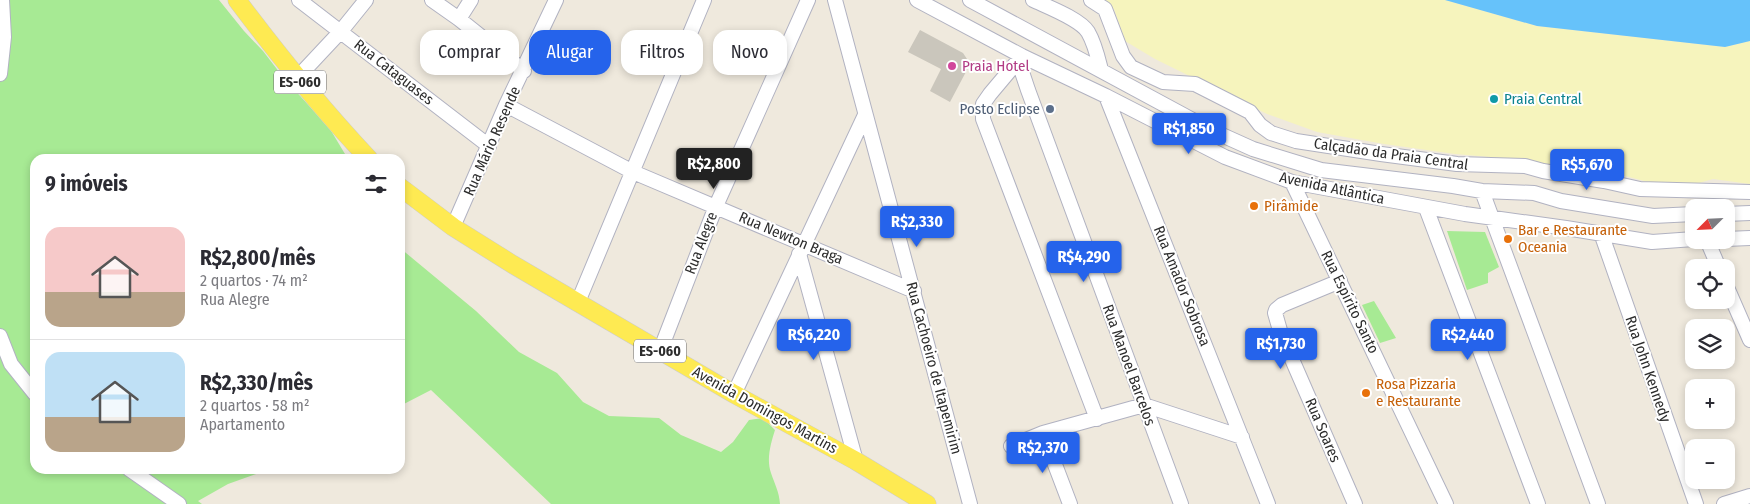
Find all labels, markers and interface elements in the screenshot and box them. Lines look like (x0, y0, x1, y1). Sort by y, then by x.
chip: Comprar (420, 30, 519, 75)
chip: Alugar (529, 30, 611, 75)
chip: Filtros (621, 30, 703, 75)
chip: Novo (713, 30, 787, 75)
street label: Rua Cataguases (351, 35, 437, 109)
place label: Praia Hotel (962, 57, 1029, 75)
marker: Praia Hotel (946, 60, 958, 72)
road number: ES-060 (274, 70, 326, 94)
street label: Rua Mário Resende (460, 83, 524, 199)
place label: Praia Central (1504, 90, 1582, 108)
marker: Praia Central (1488, 93, 1500, 105)
place label: Posto Eclipse (960, 100, 1040, 118)
marker: Posto Eclipse (1044, 103, 1056, 115)
pin: R$1,850 (1143, 112, 1235, 155)
text: R$1,850 (1163, 119, 1215, 138)
street label: Calçadão da Praia Central (1313, 134, 1469, 174)
pin: R$2,800 (668, 148, 760, 190)
pin: R$5,670 (1541, 148, 1633, 191)
text: R$2,800 (687, 154, 741, 173)
text: R$5,670 (1561, 155, 1613, 174)
street label: Avenida Atlântica (1278, 168, 1386, 208)
icon: filters (362, 170, 390, 198)
text: 9 imóveis (45, 171, 128, 197)
place label: Pirâmide (1264, 197, 1319, 215)
north arrow (1685, 199, 1735, 249)
map controls (1685, 199, 1735, 489)
marker: Pirâmide (1248, 200, 1260, 212)
pin: R$2,330 (871, 206, 963, 248)
street label: Rua Newton Braga (736, 208, 846, 268)
street label: Rua Alegre (681, 209, 721, 277)
text: R$2,330 (891, 212, 943, 231)
place label: Bar e Restaurante Oceania (1518, 221, 1627, 256)
street label: Rua Amador Sobrosa (1150, 223, 1214, 349)
marker: Bar e Restaurante Oceania (1502, 233, 1514, 245)
pin: R$4,290 (1038, 240, 1130, 283)
text: R$2,800/mês (200, 245, 315, 271)
icon: home (85, 247, 145, 307)
text: R$4,290 (1058, 247, 1111, 266)
street label: Rua Espírito Santo (1317, 248, 1383, 357)
button: locate (1685, 259, 1735, 309)
text: 2 quartos · 74 m² (200, 271, 308, 290)
street label: Rua Cachoeiro de Itapemirim (902, 280, 966, 456)
text: Rua Alegre (200, 290, 270, 309)
street label: Rua Manoel Barcelos (1099, 302, 1159, 428)
street label: Rua John Kennedy (1621, 313, 1675, 425)
pin: R$6,220 (768, 318, 860, 361)
pin: R$2,440 (1422, 318, 1514, 361)
button: layers (1685, 319, 1735, 369)
text: R$6,220 (788, 325, 840, 344)
text: R$2,440 (1442, 325, 1494, 344)
pin: R$1,730 (1235, 328, 1327, 370)
text: R$1,730 (1256, 334, 1306, 353)
road number: ES-060 (634, 340, 686, 362)
street label: Avenida Domingos Martins (689, 363, 841, 457)
text: R$2,330/mês (200, 370, 313, 396)
icon: home (85, 372, 145, 432)
place label: Rosa Pizzaria e Restaurante (1376, 375, 1461, 410)
button: + (1685, 379, 1735, 429)
marker: Rosa Pizzaria e Restaurante (1360, 387, 1372, 399)
street label: Rua Soares (1301, 395, 1345, 465)
text: 2 quartos · 58 m² (200, 396, 309, 415)
text: Apartamento (200, 415, 285, 434)
pin: R$2,370 (997, 432, 1089, 474)
text: R$2,370 (1018, 438, 1068, 457)
button: − (1685, 439, 1735, 489)

